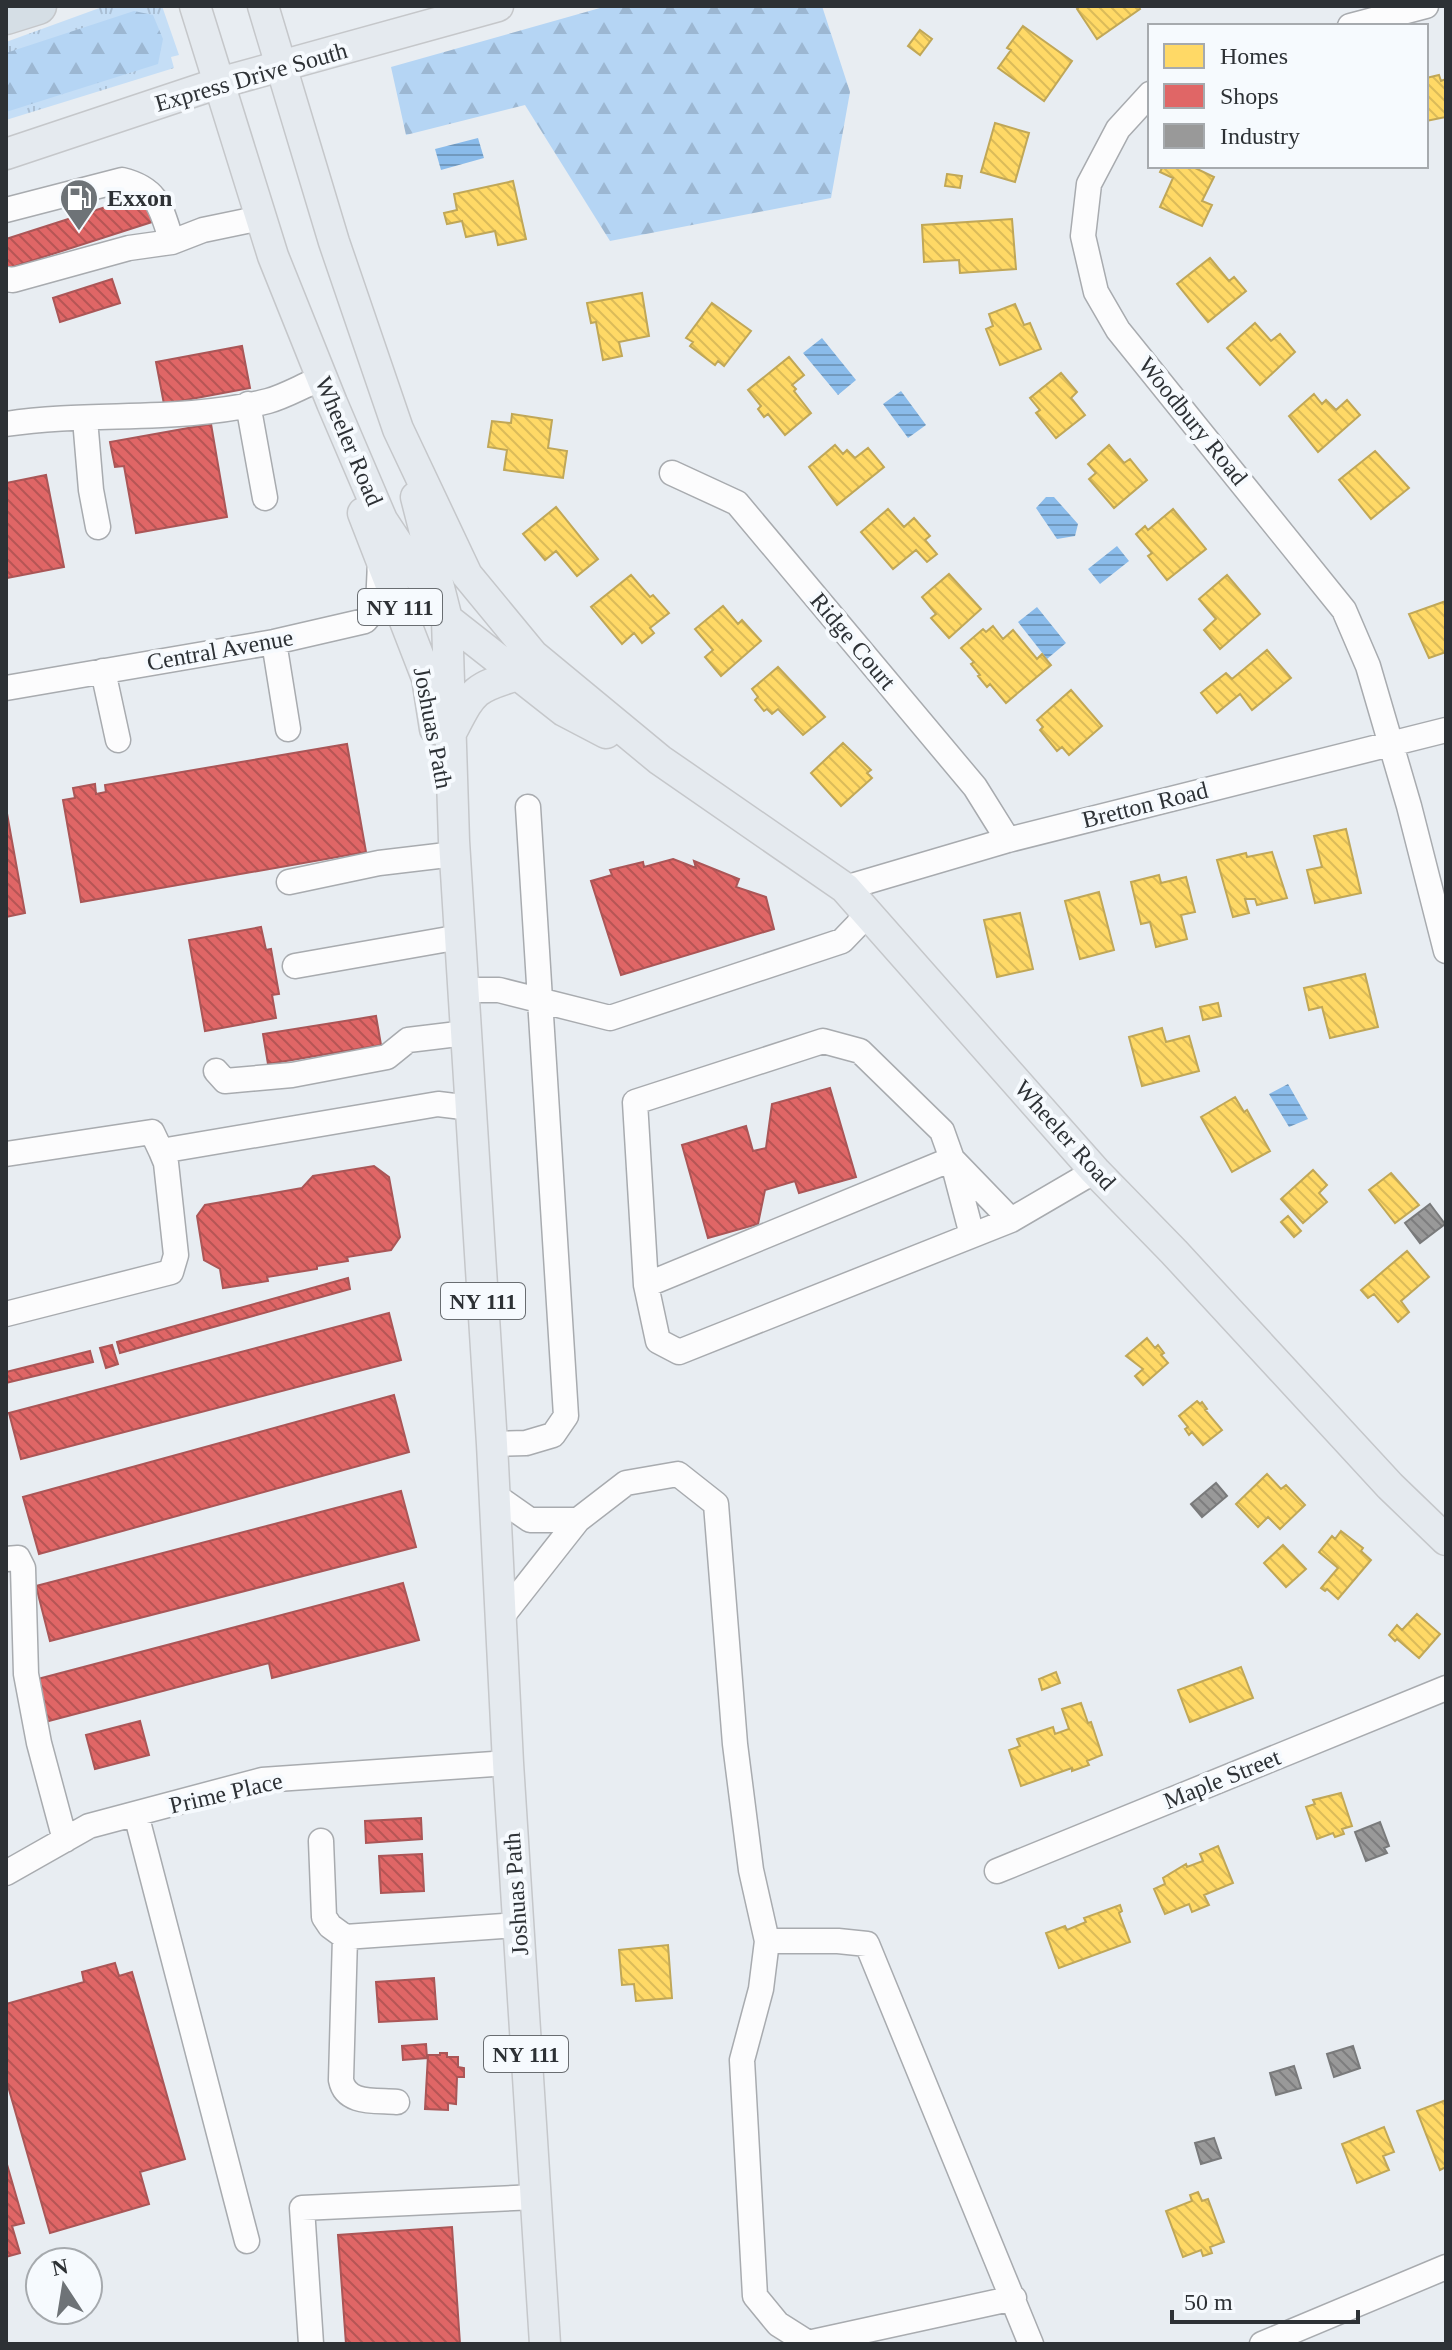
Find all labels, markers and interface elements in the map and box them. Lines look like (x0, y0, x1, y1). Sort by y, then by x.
legend (1148, 24, 1428, 168)
street label: Express Drive South (152, 37, 350, 117)
text: Homes (1220, 43, 1288, 69)
text: Shops (1220, 83, 1279, 109)
text: Industry (1220, 123, 1300, 149)
fuel station icon: Exxon (58, 177, 100, 232)
place label: Exxon (107, 185, 172, 211)
street label: Woodbury Road (1133, 352, 1253, 490)
street label: Wheeler Road (310, 372, 388, 510)
street label: Ridge Court (805, 587, 901, 695)
road number: NY 111 (358, 589, 442, 625)
street label: Central Avenue (145, 624, 295, 676)
street label: Joshuas Path (408, 665, 458, 791)
street label: Bretton Road (1079, 777, 1211, 833)
street label: Wheeler Road (1009, 1075, 1121, 1195)
road number: NY 111 (441, 1283, 525, 1319)
street label: Maple Street (1160, 1744, 1284, 1814)
street label: Prime Place (167, 1767, 285, 1819)
street label: Joshuas Path (499, 1832, 533, 1956)
road number: NY 111 (484, 2036, 568, 2072)
north arrow (24, 2246, 104, 2326)
text: N (50, 2253, 70, 2281)
scale bar (1172, 2274, 1358, 2324)
text: 50 m (1184, 2289, 1233, 2315)

